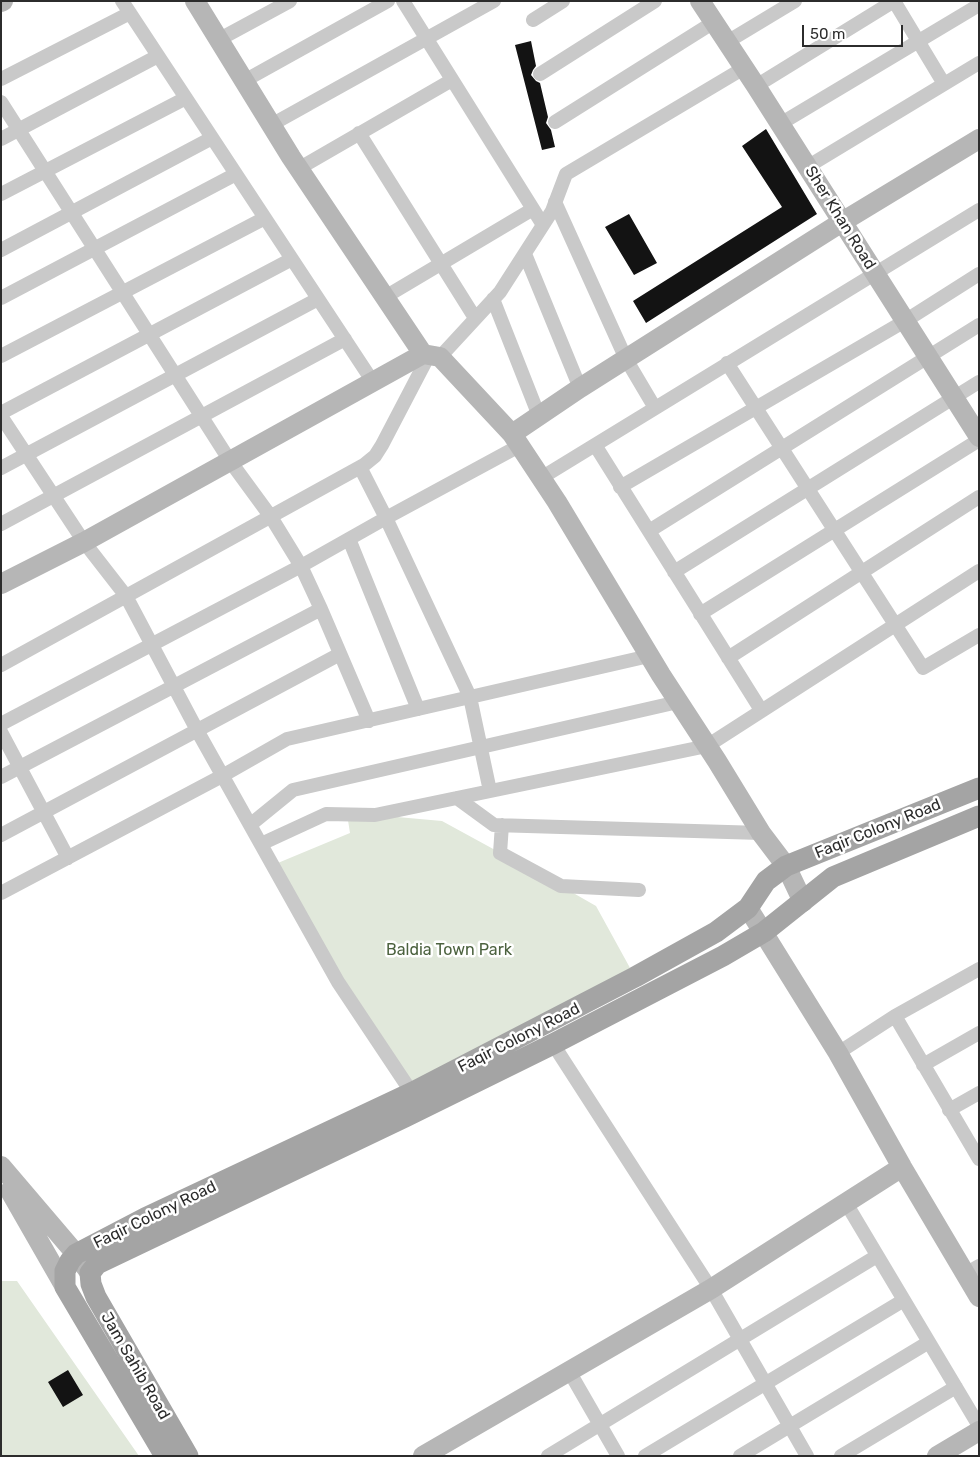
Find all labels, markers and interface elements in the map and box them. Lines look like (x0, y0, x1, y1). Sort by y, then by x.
scale bar (805, 15, 906, 47)
text: 50 m (810, 25, 845, 43)
street label: Sher Khan Road (800, 163, 880, 273)
street label: Faqir Colony Road (812, 795, 944, 863)
park label: Baldia Town Park (386, 940, 512, 960)
street label: Faqir Colony Road (455, 999, 583, 1077)
street label: Faqir Colony Road (91, 1177, 219, 1253)
street label: Jam Sahib Road (96, 1309, 174, 1423)

